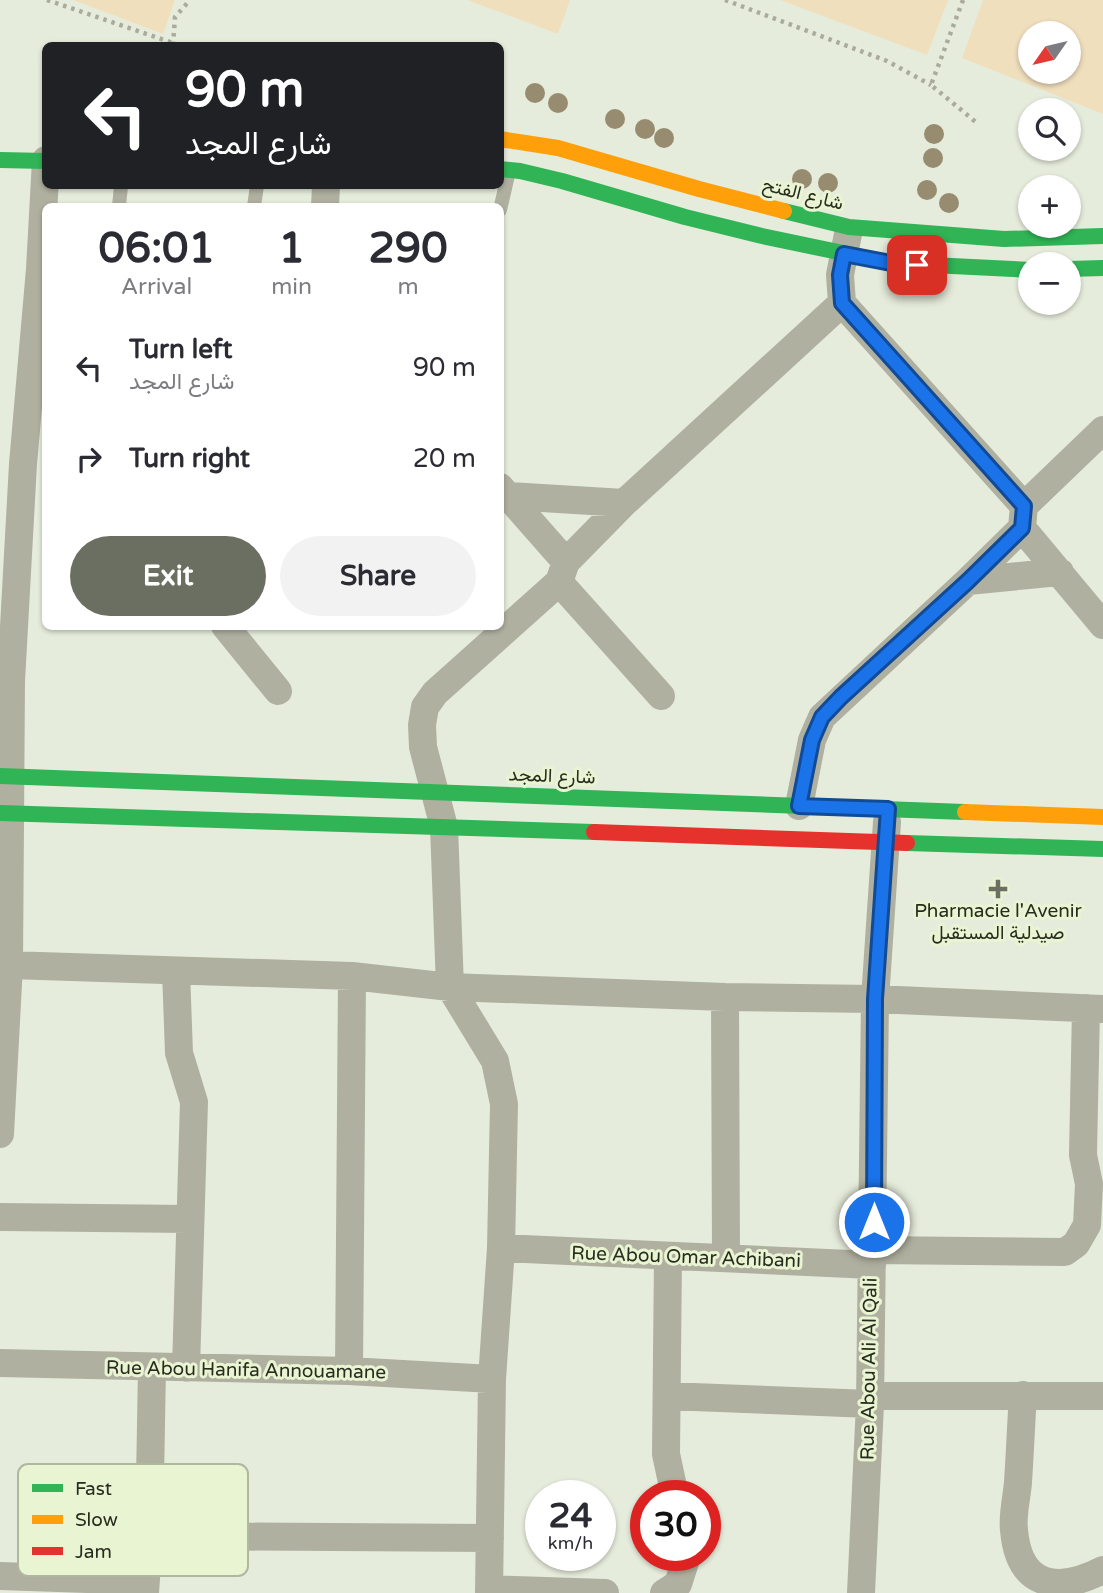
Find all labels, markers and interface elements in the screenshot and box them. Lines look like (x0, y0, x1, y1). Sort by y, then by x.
north arrow (1018, 21, 1082, 84)
map controls (1018, 21, 1081, 315)
text: 90 m (185, 61, 304, 120)
icon: left (70, 70, 161, 161)
button: search (1018, 98, 1081, 161)
text: شارع المجد (185, 125, 332, 163)
street label: شارع الفتح (760, 173, 846, 217)
button: + (1018, 175, 1081, 238)
text: 06:01 (98, 223, 215, 274)
text: 1 (278, 223, 305, 274)
text: 290 (368, 223, 448, 274)
pin (887, 235, 947, 295)
icon: arrive (898, 246, 936, 284)
button: − (1018, 252, 1081, 315)
text: Arrival (121, 273, 192, 301)
text: min (271, 273, 312, 301)
text: m (397, 273, 419, 301)
text: Turn left (129, 334, 232, 365)
icon: left (70, 349, 108, 387)
text: 90 m (413, 352, 476, 383)
text: شارع المجد (129, 368, 234, 396)
icon: right (70, 440, 108, 478)
text: Turn right (129, 443, 250, 474)
text: 20 m (413, 443, 476, 474)
button: Exit (70, 536, 266, 616)
button: Share (280, 536, 476, 616)
street label: شارع المجد (508, 763, 596, 790)
marker: Pharmacie l'Avenir صيدلية المستقبل (990, 881, 1006, 897)
place label: Pharmacie l'Avenir صيدلية المستقبل (914, 900, 1083, 944)
position arrow (837, 1185, 911, 1259)
street label: Rue Abou Omar Achibani (571, 1242, 801, 1272)
street label: Rue Abou Ali Al Qali (856, 1278, 882, 1460)
street label: Rue Abou Hanifa Annouamane (106, 1357, 386, 1383)
legend (18, 1464, 248, 1576)
text: Fast (75, 1478, 112, 1500)
speed limit sign: 30 (630, 1480, 721, 1571)
text: 24 (549, 1495, 592, 1537)
text: Slow (75, 1509, 118, 1531)
text: km/h (548, 1532, 593, 1554)
text: Jam (75, 1541, 112, 1563)

